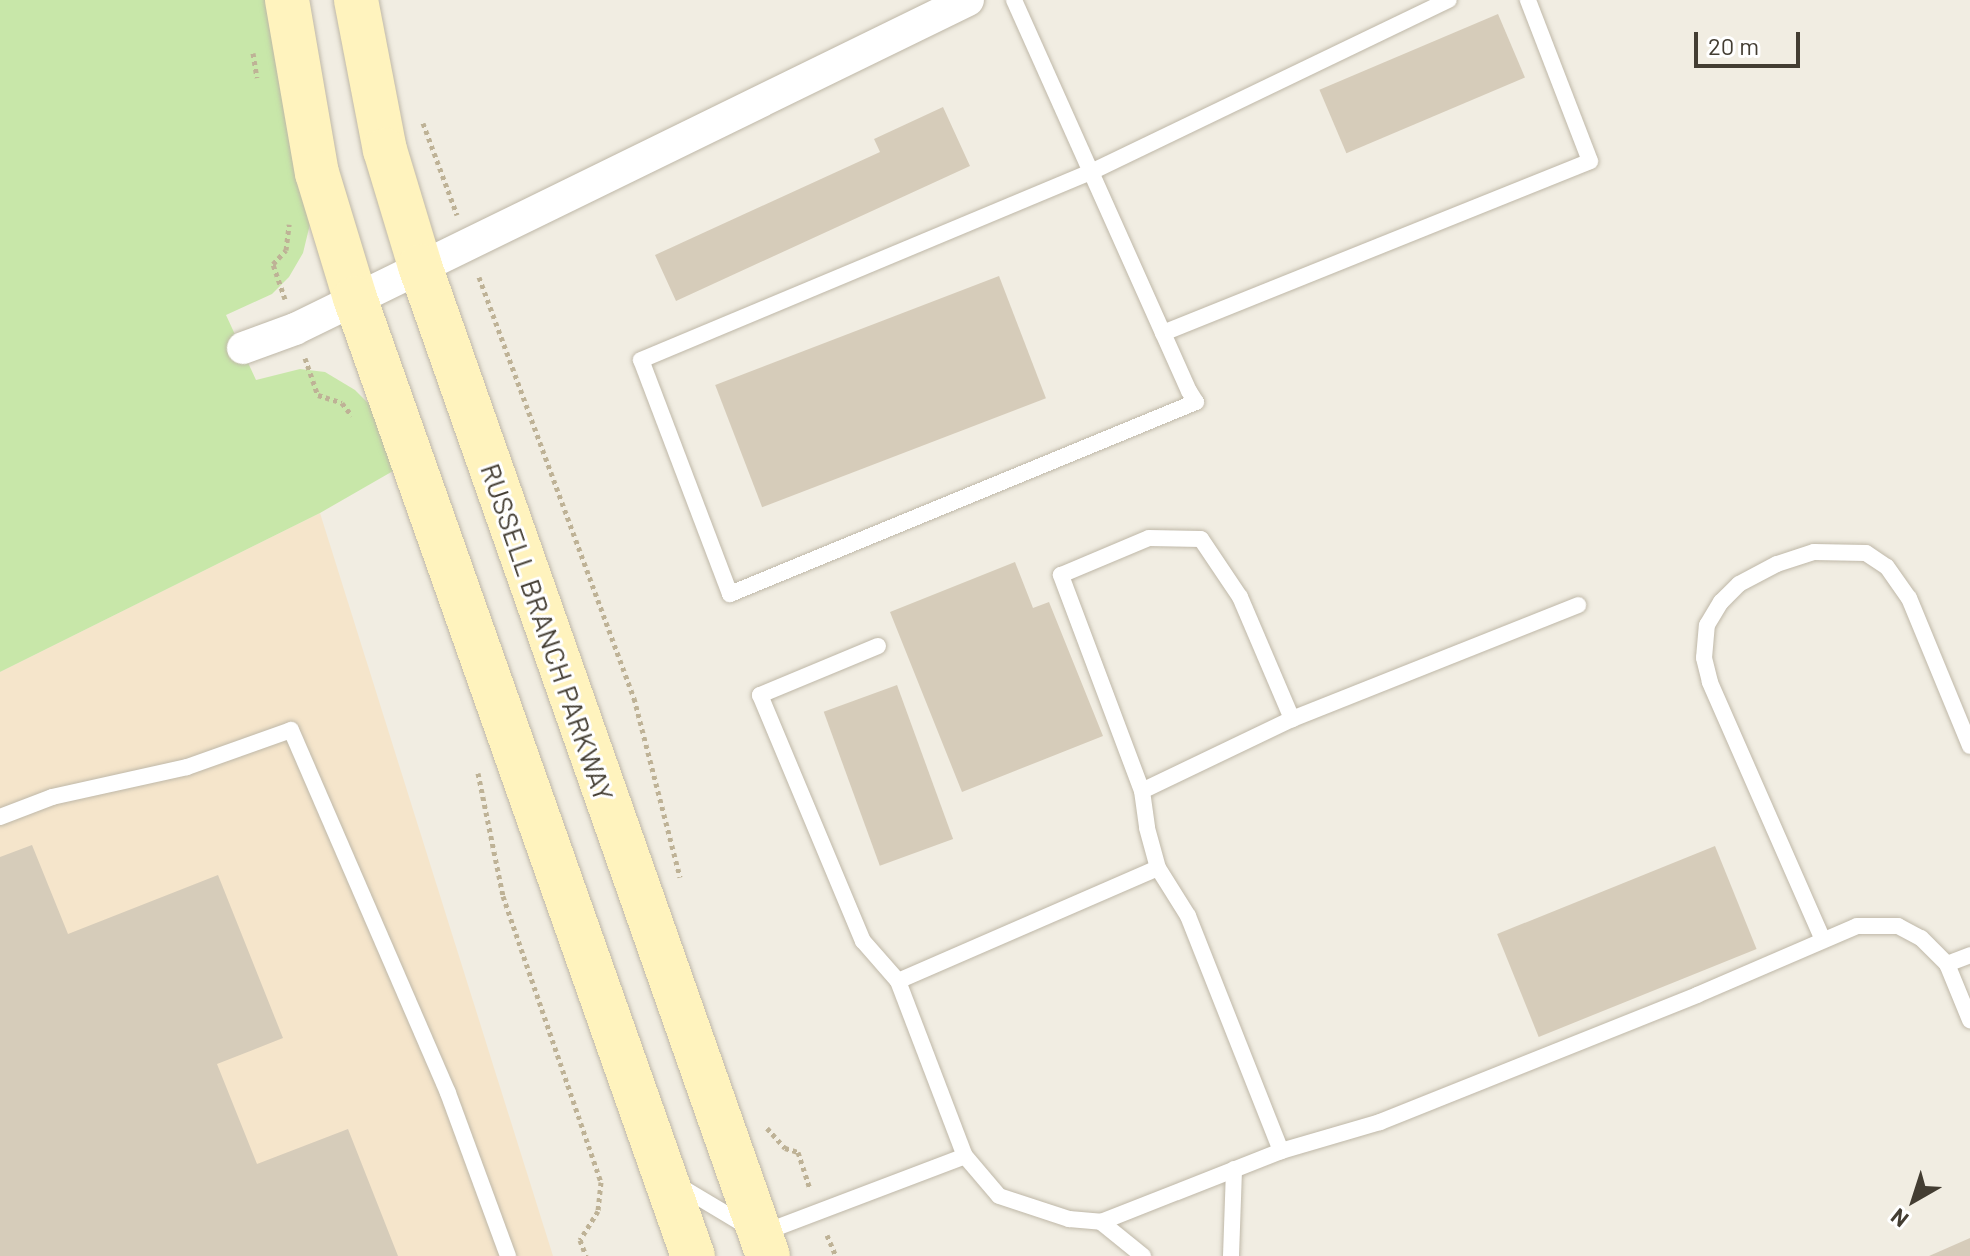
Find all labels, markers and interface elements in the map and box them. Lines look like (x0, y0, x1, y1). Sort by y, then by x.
scale bar (1698, 16, 1804, 66)
text: 20 m (1708, 31, 1759, 60)
street label: RUSSELL BRANCH PARKWAY (474, 459, 622, 805)
north arrow (1874, 1160, 1954, 1240)
text: N (1885, 1204, 1913, 1233)

